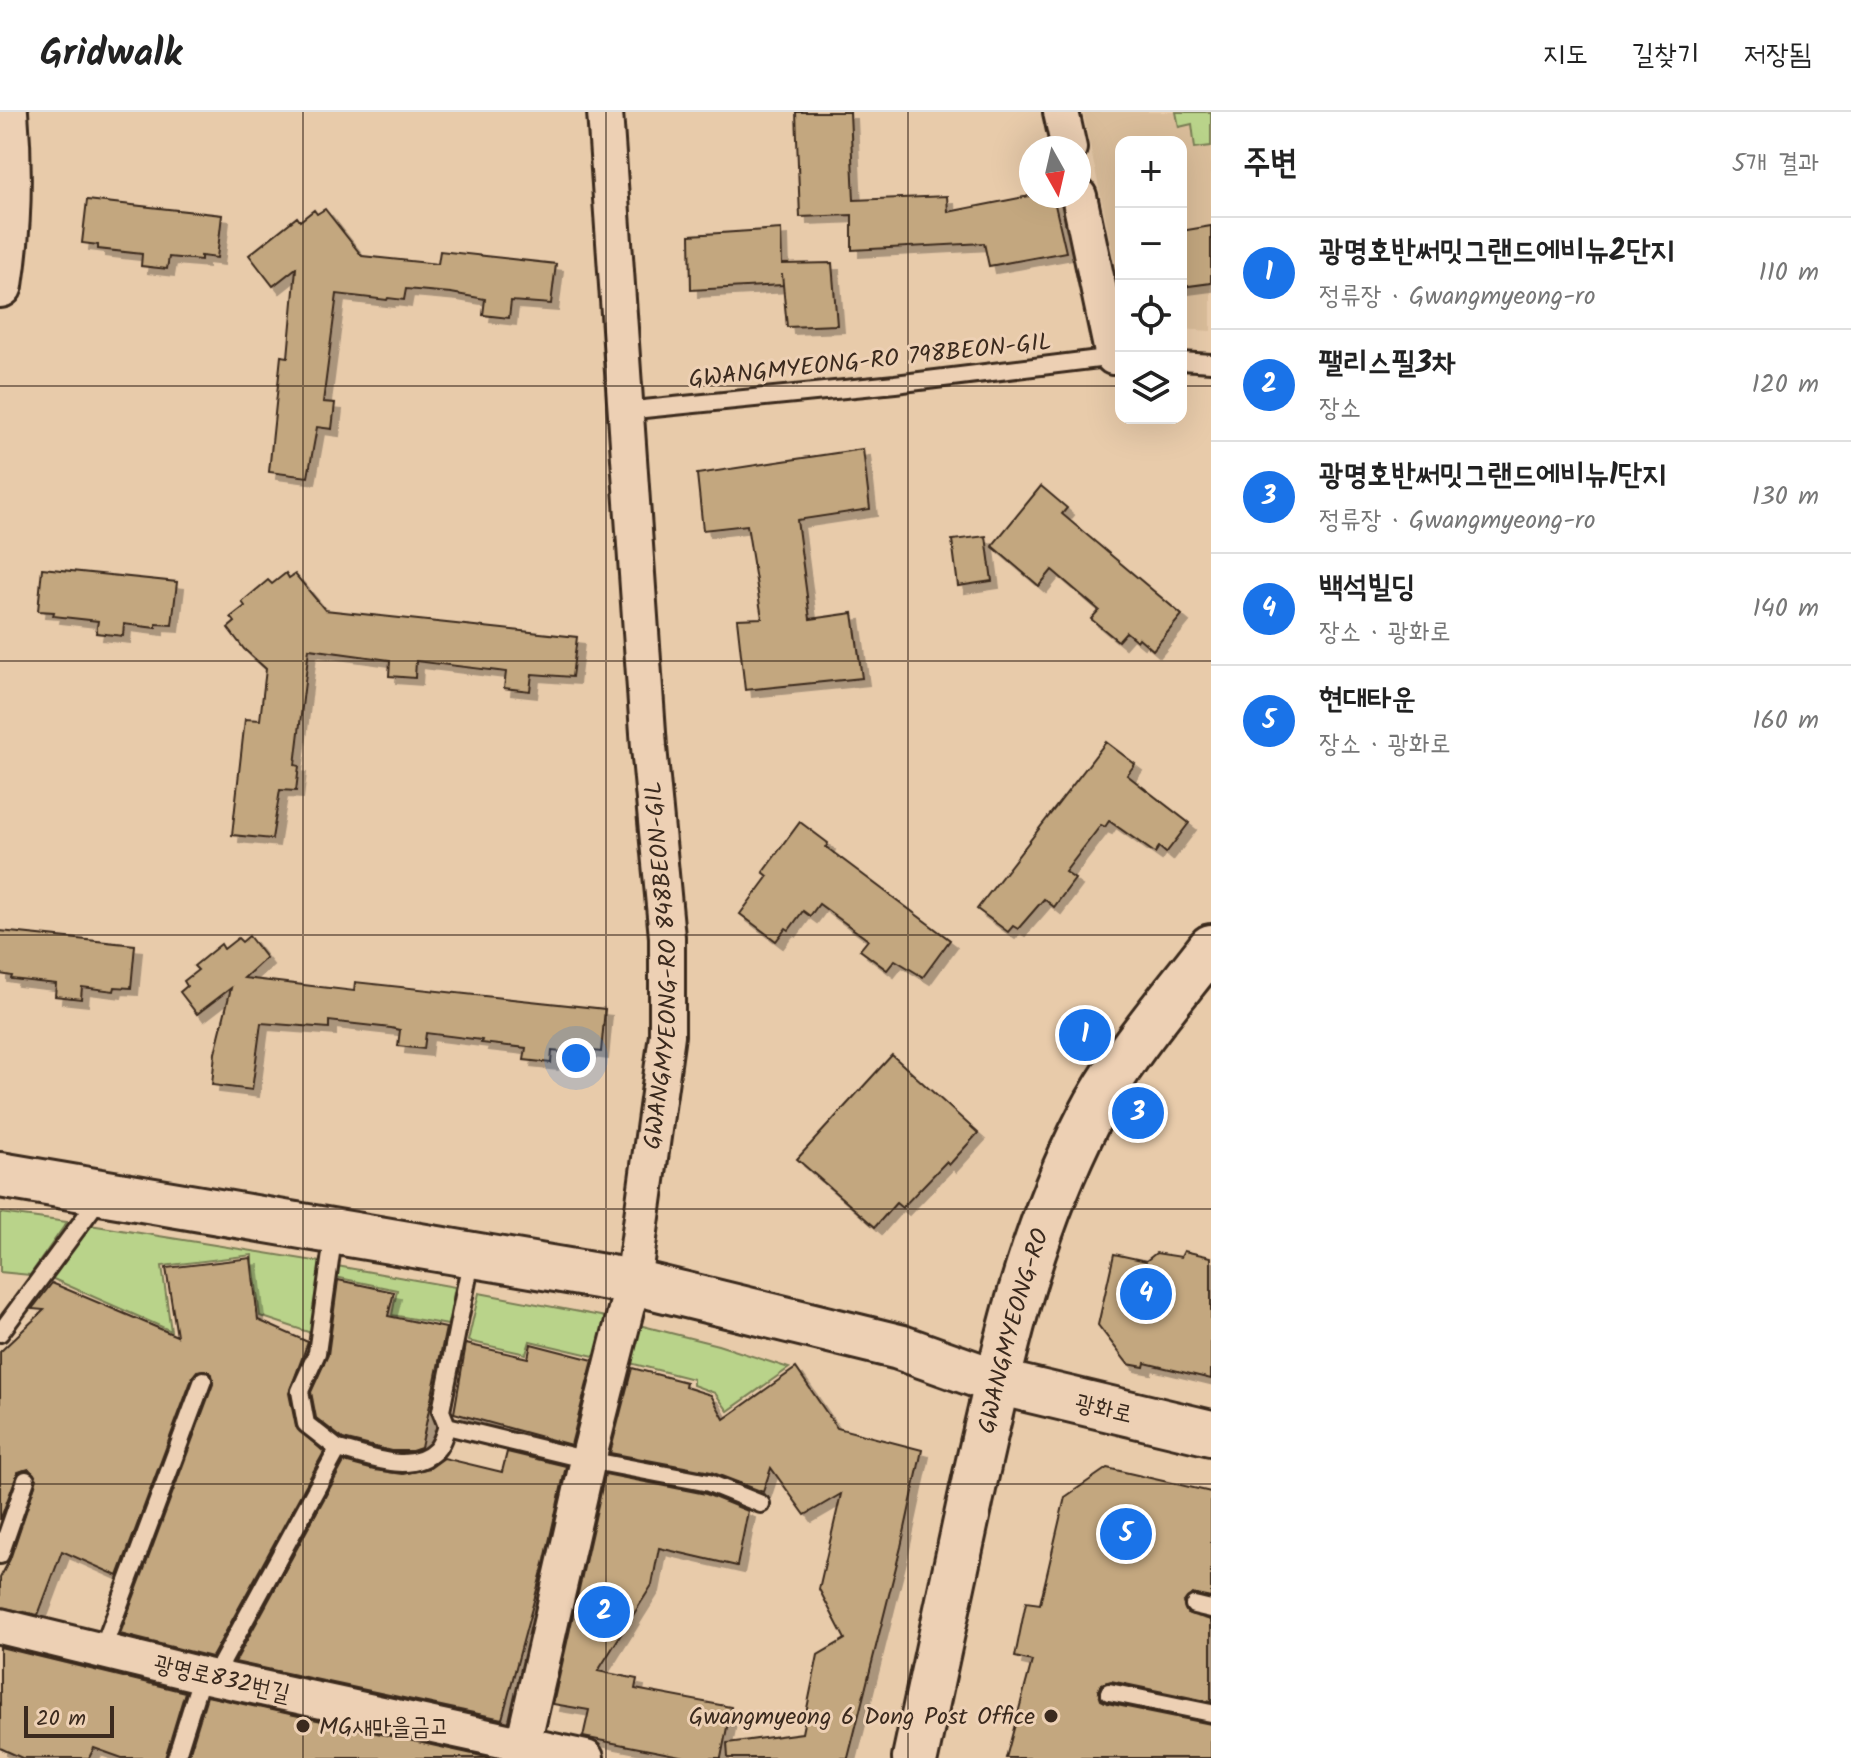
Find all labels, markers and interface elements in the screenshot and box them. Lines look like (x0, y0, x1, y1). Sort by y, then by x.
text: Gridwalk (40, 25, 182, 85)
text: 지도 (1543, 33, 1588, 78)
text: 길찾기 (1632, 33, 1699, 78)
text: 저장됨 (1743, 33, 1811, 78)
north arrow (1019, 136, 1091, 208)
map controls (1115, 136, 1187, 424)
button: + (1115, 136, 1187, 208)
text: 주변 (1243, 137, 1298, 191)
text: 5개 결과 (1732, 143, 1819, 185)
button: − (1115, 208, 1187, 280)
text: 광명호반써밋그랜드에비뉴2단지 (1319, 228, 1674, 276)
text: 1 (1265, 252, 1273, 294)
text: 110 m (1759, 252, 1819, 294)
text: 정류장 · Gwangmyeong-ro (1319, 276, 1595, 318)
button: locate (1115, 280, 1187, 352)
street label: GWANGMYEONG-RO 798BEON-GIL (687, 323, 1053, 400)
text: 팰리스필3차 (1319, 340, 1456, 388)
button: layers (1115, 352, 1187, 424)
text: 2 (1261, 364, 1277, 406)
text: 120 m (1752, 364, 1819, 406)
text: 장소 (1319, 388, 1361, 430)
text: 광명호반써밋그랜드에비뉴1단지 (1319, 452, 1666, 500)
text: 3 (1262, 476, 1276, 518)
text: 130 m (1752, 476, 1819, 518)
text: 정류장 · Gwangmyeong-ro (1319, 500, 1595, 542)
text: 백석빌딩 (1319, 564, 1416, 612)
text: 4 (1262, 588, 1276, 630)
text: 140 m (1752, 588, 1819, 630)
text: 장소 · 광화로 (1319, 612, 1451, 654)
text: 현대타운 (1319, 676, 1416, 724)
text: 5 (1262, 700, 1276, 742)
text: 160 m (1752, 700, 1819, 742)
text: 장소 · 광화로 (1319, 724, 1451, 766)
street label: GWANGMYEONG-RO 848BEON-GIL (633, 780, 688, 1152)
pin: 1 (1059, 1005, 1111, 1065)
your location (556, 1038, 596, 1078)
pin: 3 (1112, 1083, 1164, 1143)
street label: GWANGMYEONG-RO (968, 1223, 1061, 1438)
pin: 4 (1120, 1264, 1172, 1324)
street label: 광화로 (1071, 1384, 1136, 1435)
pin: 5 (1100, 1504, 1152, 1564)
pin: 2 (578, 1582, 630, 1642)
street label: 광명로832번길 (150, 1645, 294, 1714)
place label: Gwangmyeong 6 Dong Post Office (689, 1698, 1035, 1737)
scale bar (24, 1702, 114, 1738)
text: 20 m (36, 1702, 86, 1737)
marker: Gwangmyeong 6 Dong Post Office (1042, 1707, 1060, 1725)
place label: MG새마을금고 (319, 1708, 449, 1747)
marker: MG새마을금고 (294, 1717, 312, 1735)

